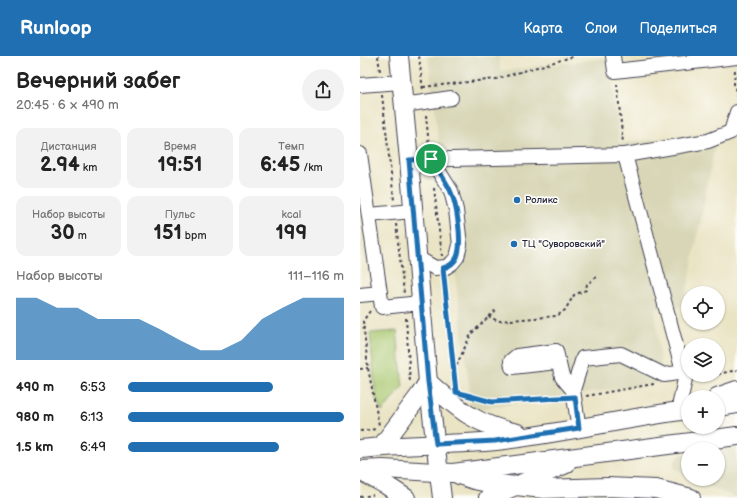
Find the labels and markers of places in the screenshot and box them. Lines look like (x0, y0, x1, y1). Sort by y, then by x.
pin (414, 142, 448, 176)
place label: Роликс (525, 194, 558, 206)
marker: Роликс (512, 195, 522, 205)
place label: ТЦ "Суворовский" (522, 238, 605, 250)
marker: ТЦ "Суворовский" (509, 239, 519, 249)

